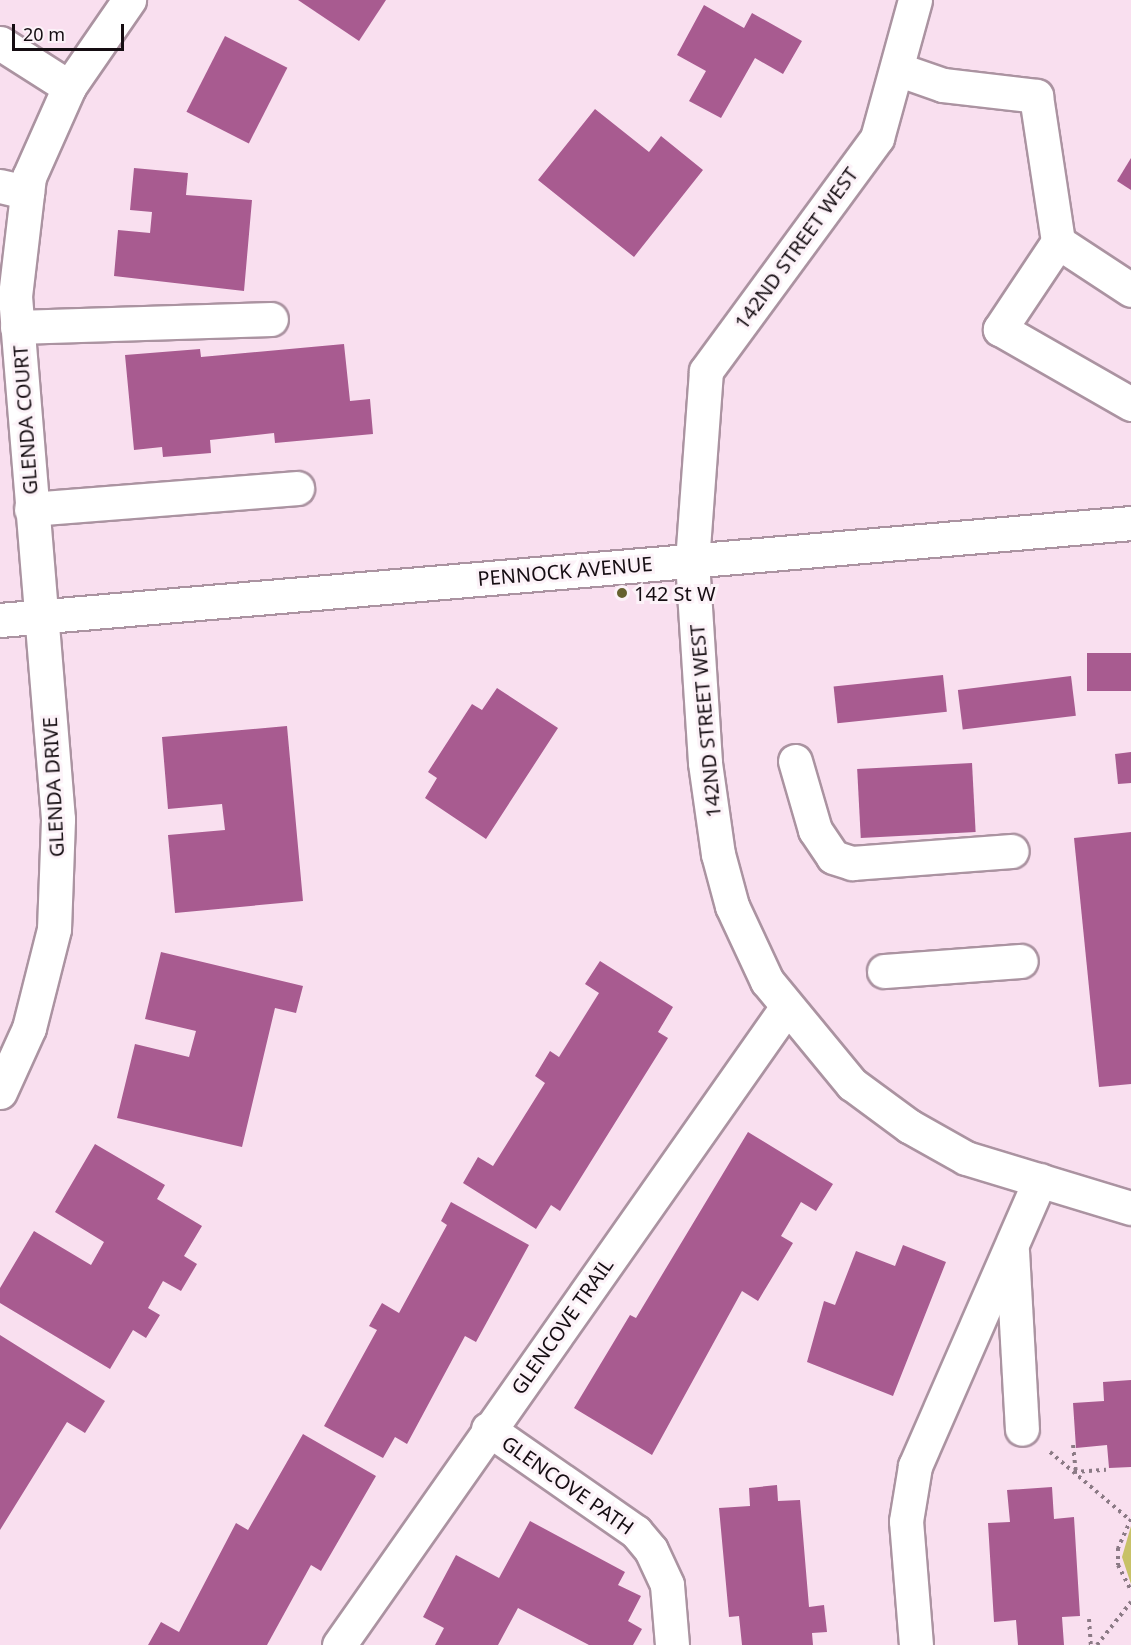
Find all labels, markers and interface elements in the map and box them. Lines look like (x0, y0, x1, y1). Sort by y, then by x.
scale bar (15, 12, 128, 50)
text: 20 m (23, 22, 65, 46)
street label: 142ND STREET WEST (729, 162, 863, 334)
street label: GLENDA COURT (8, 345, 42, 495)
street label: PENNOCK AVENUE (477, 551, 653, 591)
place label: 142 St W (634, 581, 716, 605)
marker: 142 St W (615, 586, 629, 600)
street label: 142ND STREET WEST (685, 623, 725, 819)
street label: GLENDA DRIVE (37, 716, 69, 858)
street label: GLENCOVE TRAIL (506, 1253, 618, 1399)
street label: GLENCOVE PATH (497, 1431, 639, 1539)

